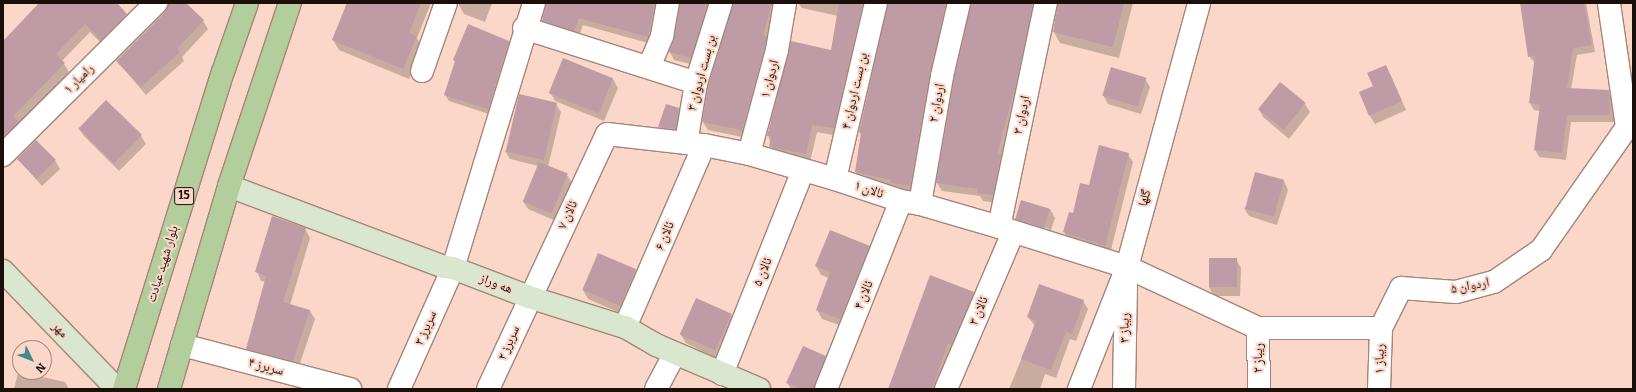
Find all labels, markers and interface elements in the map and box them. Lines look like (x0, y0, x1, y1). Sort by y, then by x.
street label: بن بست اردوان ۳ (684, 33, 720, 113)
street label: بن بست اردوان ۴ (839, 51, 871, 131)
street label: اردوان ۱ (757, 58, 783, 100)
street label: رامیار ۱ (61, 61, 97, 97)
street label: اردوان ۲ (926, 83, 948, 123)
street label: اردوان ۳ (1010, 94, 1034, 136)
street label: ئالان ۱ (852, 178, 886, 202)
road number: 15 (174, 186, 194, 206)
street label: گلها (1135, 188, 1155, 208)
street label: ئالان ۷ (555, 198, 581, 232)
street label: ئالان ۶ (652, 219, 678, 253)
street label: بلوار شهید عبادت (144, 224, 182, 304)
street label: ئالان ۵ (750, 255, 776, 289)
street label: هه وراز (477, 271, 515, 297)
street label: اردوان ۵ (1450, 275, 1490, 297)
street label: ئالان ۴ (851, 278, 877, 312)
street label: ئالان ۳ (966, 294, 992, 328)
street label: سربرز ۳ (412, 308, 440, 348)
street label: ریباز ۳ (1117, 313, 1133, 343)
street label: مهر (49, 319, 71, 341)
street label: سربرز ۲ (495, 323, 523, 363)
north arrow (12, 340, 52, 380)
street label: ریباز ۲ (1250, 343, 1266, 373)
street label: ریباز ۱ (1372, 344, 1388, 374)
street label: سربرز ۴ (247, 355, 285, 379)
text: N (33, 360, 48, 375)

